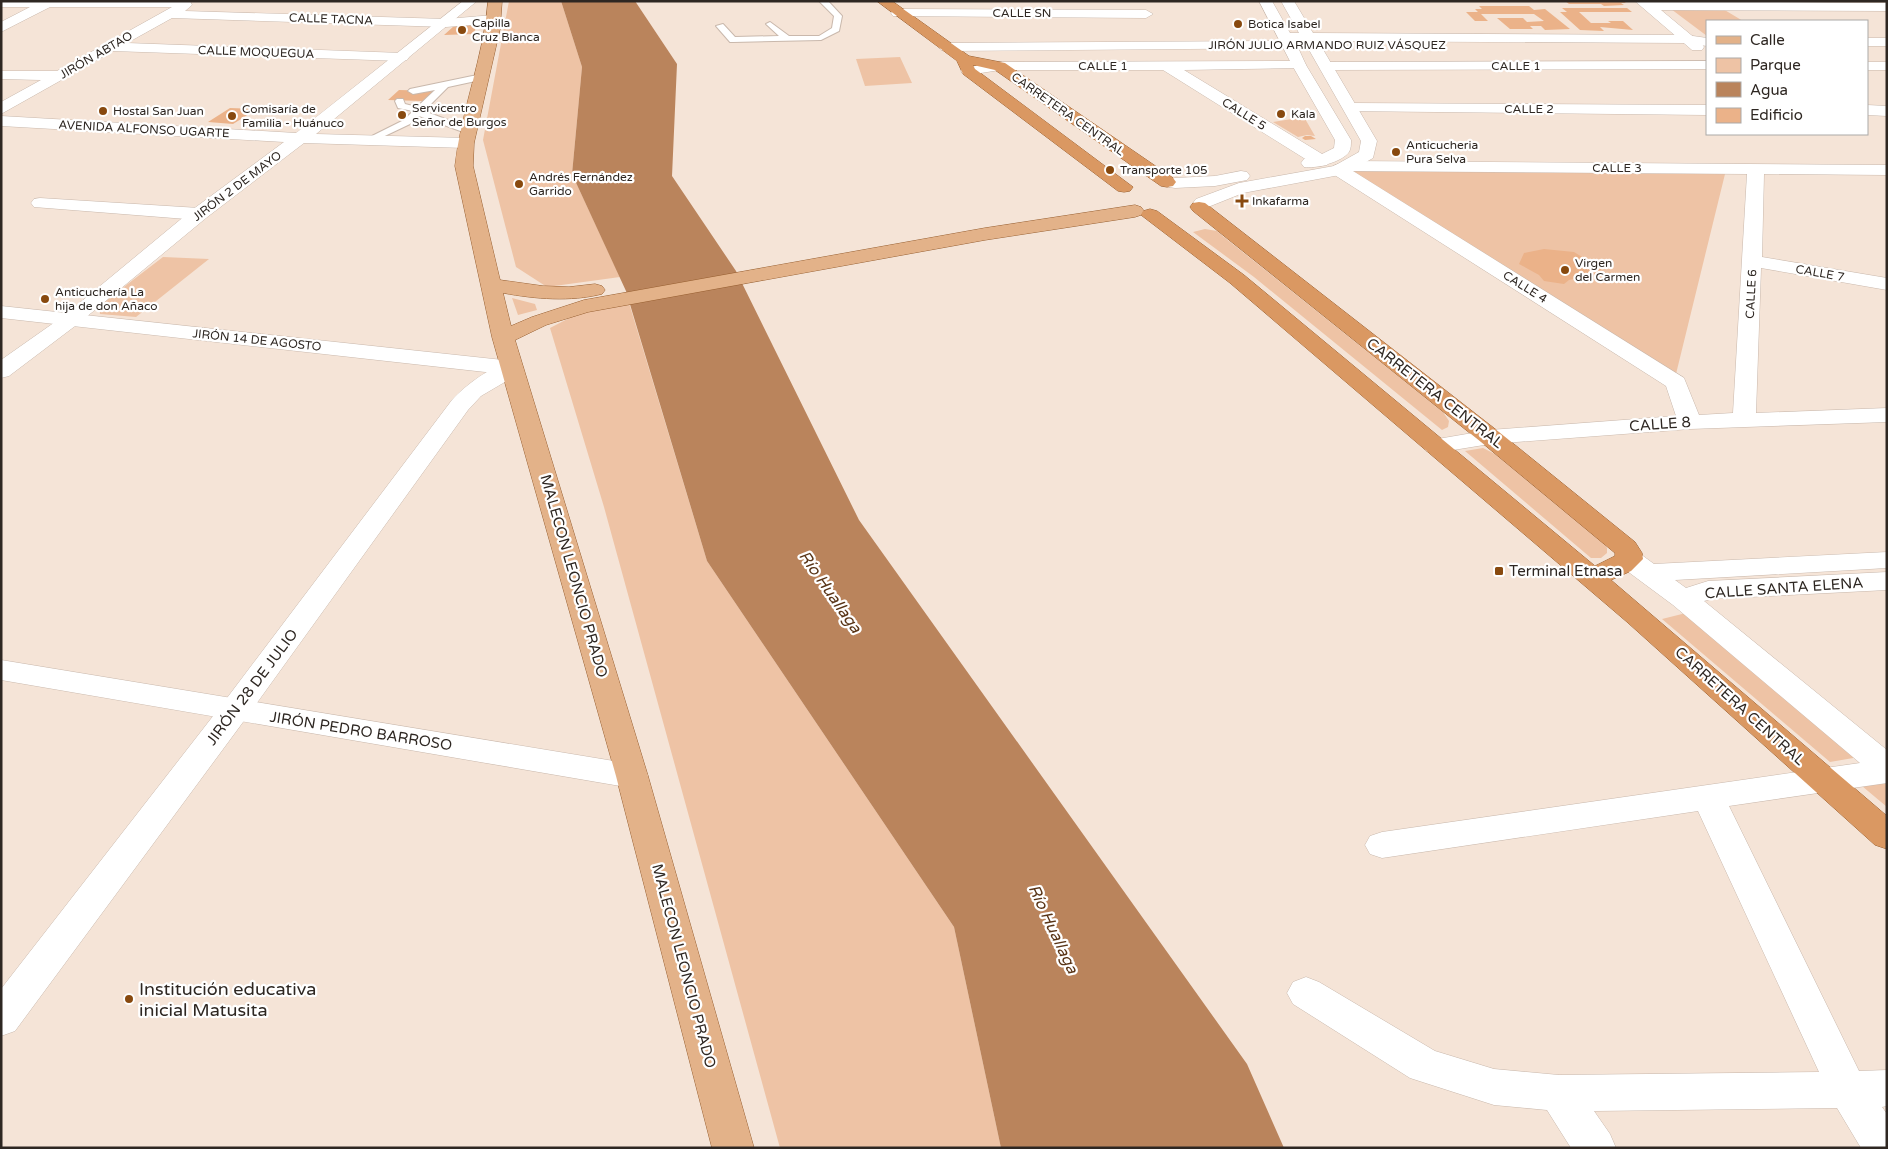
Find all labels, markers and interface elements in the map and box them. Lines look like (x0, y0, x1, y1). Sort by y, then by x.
street label: CALLE SN (993, 6, 1051, 20)
street label: CALLE TACNA (289, 11, 373, 27)
place label: Capilla Cruz Blanca (472, 16, 540, 44)
place label: Botica Isabel (1248, 17, 1320, 31)
marker: Botica Isabel (1232, 18, 1244, 30)
legend (1706, 20, 1868, 135)
marker: Capilla Cruz Blanca (456, 24, 468, 36)
street label: JIRÓN ABTAO (57, 28, 135, 82)
text: Calle (1750, 31, 1785, 49)
street label: JIRÓN JULIO ARMANDO RUIZ VÁSQUEZ (1208, 38, 1446, 52)
street label: CALLE MOQUEGUA (198, 43, 315, 61)
text: Parque (1750, 56, 1801, 74)
street label: CALLE 1 (1078, 59, 1128, 73)
street label: CALLE 1 (1491, 59, 1541, 73)
street label: CARRETERA CENTRAL (1009, 70, 1127, 158)
text: Agua (1750, 81, 1788, 99)
street label: CALLE 5 (1219, 95, 1269, 133)
place label: Servicentro Señor de Burgos (412, 101, 507, 129)
place label: Comisaría de Familia - Huánuco (242, 102, 344, 130)
street label: CALLE 2 (1504, 102, 1554, 116)
place label: Hostal San Juan (113, 104, 204, 118)
marker: Hostal San Juan (97, 105, 109, 117)
text: Edificio (1750, 106, 1803, 124)
place label: Kala (1291, 107, 1316, 121)
marker: Kala (1275, 108, 1287, 120)
marker: Servicentro Señor de Burgos (396, 109, 408, 121)
marker: Comisaría de Familia - Huánuco (226, 110, 238, 122)
street label: AVENIDA ALFONSO UGARTE (58, 118, 230, 140)
place label: Anticucheria Pura Selva (1406, 138, 1478, 166)
marker: Anticucheria Pura Selva (1390, 146, 1402, 158)
street label: JIRÓN 2 DE MAYO (190, 148, 284, 224)
street label: CALLE 3 (1592, 161, 1642, 175)
place label: Transporte 105 (1120, 163, 1207, 177)
marker: Transporte 105 (1104, 164, 1116, 176)
place label: Andrés Fernández Garrido (529, 170, 633, 198)
marker: Andrés Fernández Garrido (513, 178, 525, 190)
place label: Inkafarma (1252, 194, 1309, 208)
marker: Inkafarma (1236, 195, 1248, 207)
place label: Virgen del Carmen (1575, 256, 1640, 284)
street label: CALLE 7 (1794, 262, 1846, 284)
marker: Virgen del Carmen (1559, 264, 1571, 276)
street label: CALLE 4 (1500, 268, 1550, 306)
street label: CALLE 6 (1743, 269, 1759, 319)
place label: Anticuchería La hija de don Añaco (55, 285, 158, 313)
marker: Anticuchería La hija de don Añaco (39, 293, 51, 305)
street label: JIRÓN 14 DE AGOSTO (192, 326, 322, 354)
street label: CARRETERA CENTRAL (1363, 334, 1507, 452)
street label: CALLE 8 (1629, 413, 1691, 435)
street label: MALECON LEONCIO PRADO (536, 472, 612, 680)
water label: Río Huallaga (794, 547, 866, 638)
place label: Terminal Etnasa (1509, 562, 1622, 580)
marker: Terminal Etnasa (1493, 565, 1505, 577)
street label: CALLE SANTA ELENA (1704, 573, 1864, 603)
street label: JIRÓN 28 DE JULIO (202, 625, 302, 749)
street label: CARRETERA CENTRAL (1671, 643, 1809, 769)
street label: JIRÓN PEDRO BARROSO (269, 708, 453, 754)
street label: MALECON LEONCIO PRADO (648, 862, 720, 1070)
water label: Río Huallaga (1024, 881, 1083, 978)
place label: Institución educativa inicial Matusita (139, 978, 316, 1021)
marker: Institución educativa inicial Matusita (123, 993, 135, 1005)

